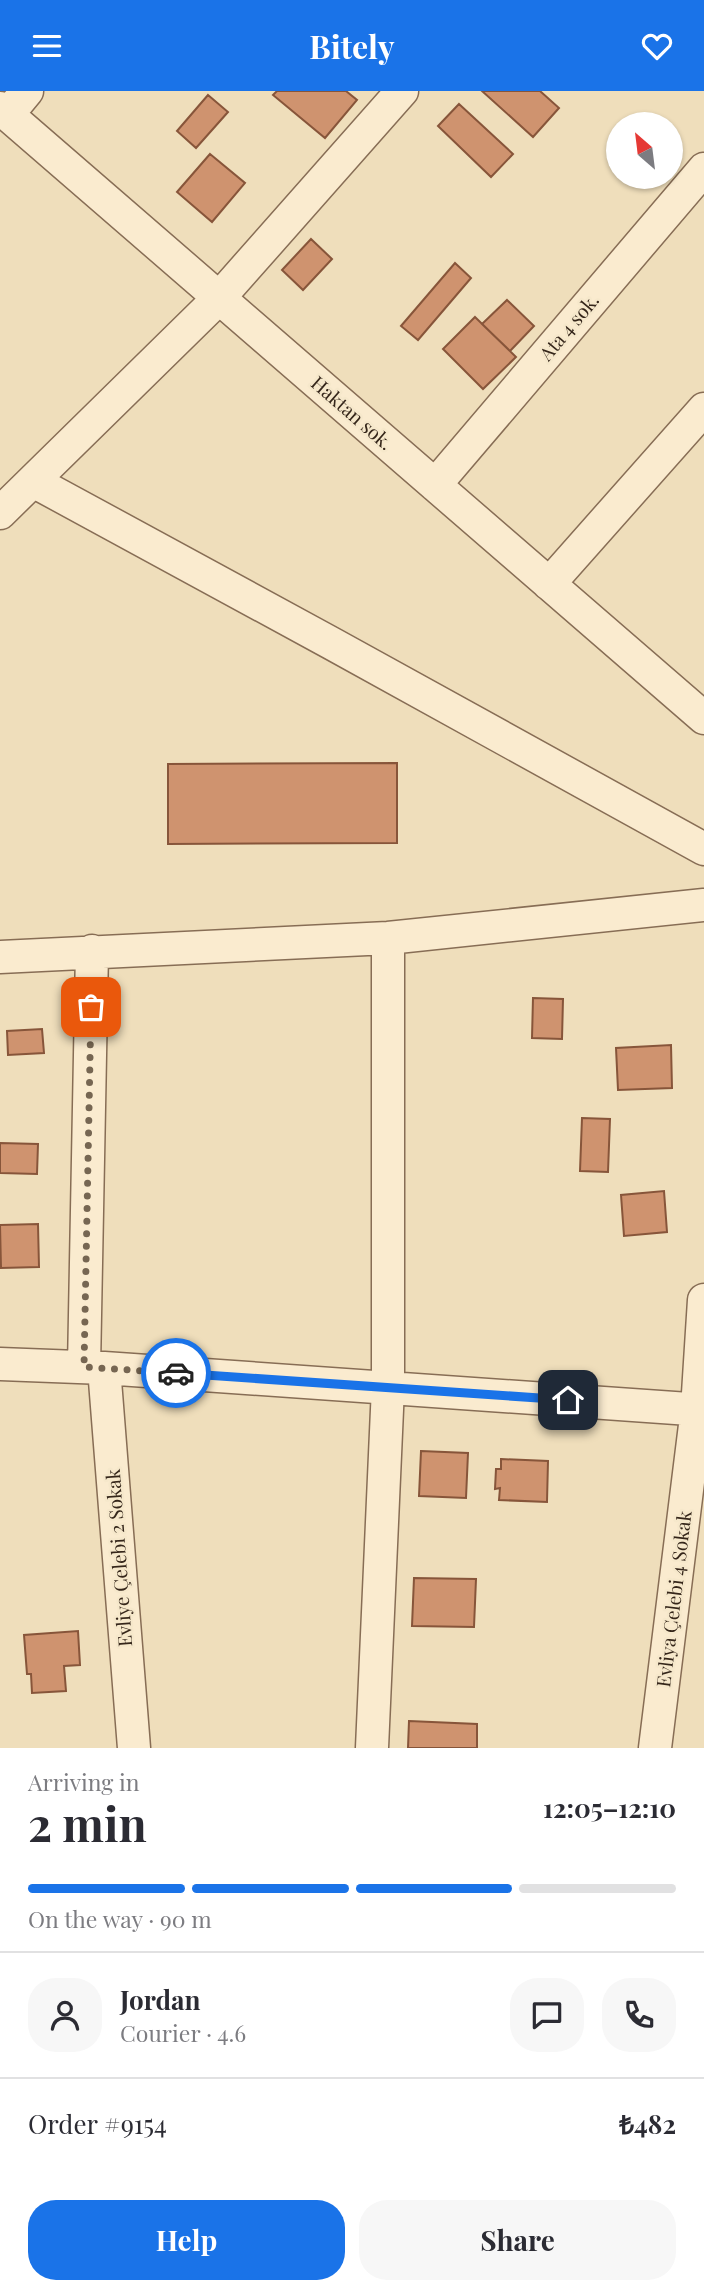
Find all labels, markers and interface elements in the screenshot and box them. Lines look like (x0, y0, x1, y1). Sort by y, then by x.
text: Bitely (309, 24, 395, 67)
icon: menu (28, 27, 66, 65)
icon: heart (638, 27, 676, 65)
north arrow (606, 112, 682, 189)
map controls (606, 112, 683, 189)
street label: Ata 4 sok. (532, 287, 604, 366)
street label: Haktan sok. (306, 369, 399, 455)
pin (61, 977, 121, 1037)
icon: bag (72, 988, 110, 1026)
courier (141, 1338, 211, 1408)
icon: car (157, 1354, 195, 1392)
pin (538, 1370, 598, 1430)
icon: home (549, 1381, 587, 1419)
street label: Evliye Çelebi 2 Sokak (99, 1468, 137, 1648)
street label: Evliya Çelebi 4 Sokak (649, 1509, 697, 1689)
text: Arriving in (28, 1766, 140, 1797)
text: 12:05–12:10 (543, 1790, 676, 1825)
text: 2 min (28, 1792, 147, 1854)
text: On the way · 90 m (28, 1903, 212, 1934)
button: person (28, 1978, 102, 2052)
button: chat (510, 1978, 584, 2052)
button: phone (602, 1978, 676, 2052)
text: Jordan (120, 1982, 200, 2017)
text: Courier · 4.6 (120, 2017, 246, 2048)
text: Order #9154 (28, 2106, 167, 2141)
text: ₺482 (619, 2106, 676, 2141)
button: Help (28, 2200, 345, 2280)
button: Share (359, 2200, 676, 2280)

